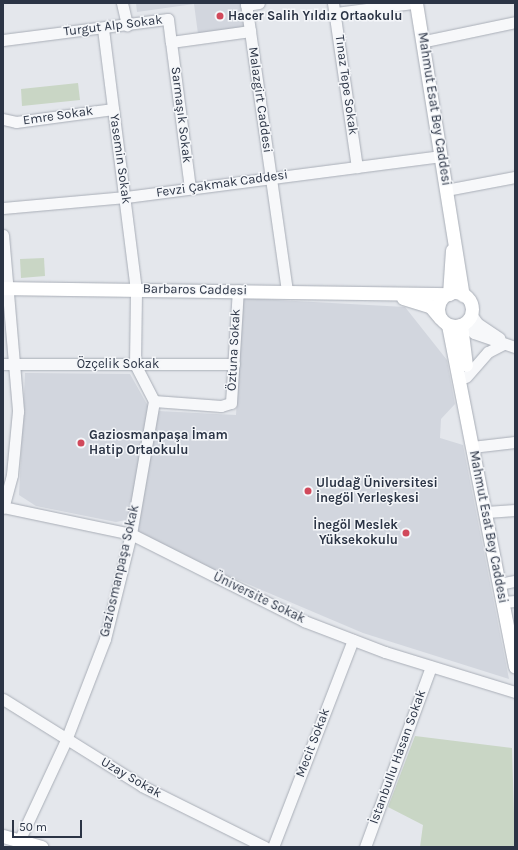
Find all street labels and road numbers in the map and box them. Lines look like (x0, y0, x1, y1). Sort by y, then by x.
street label: Turgut Alp Sokak (63, 12, 163, 40)
street label: Mahmut Esat Bey Caddesi (414, 31, 454, 187)
street label: Tınaz Tepe Sokak (331, 34, 361, 136)
street label: Malazgirt Caddesi (245, 46, 275, 154)
street label: Sarmaşık Sokak (167, 66, 195, 164)
street label: Emre Sokak (22, 103, 94, 129)
street label: Yasemin Sokak (106, 113, 134, 205)
street label: Fevzi Çakmak Caddesi (155, 167, 289, 201)
street label: Barbaros Caddesi (143, 281, 247, 299)
street label: Öztuna Sokak (224, 309, 244, 391)
street label: Özçelik Sokak (77, 356, 159, 372)
street label: Mahmut Esat Bey Caddesi (466, 449, 510, 605)
street label: Gaziosmanpaşa Sokak (97, 503, 143, 639)
street label: Üniversite Sokak (211, 569, 307, 627)
street label: İstanbullu Hasan Sokak (366, 688, 430, 826)
street label: Mecit Sokak (293, 706, 333, 780)
street label: Uzay Sokak (98, 754, 164, 802)

